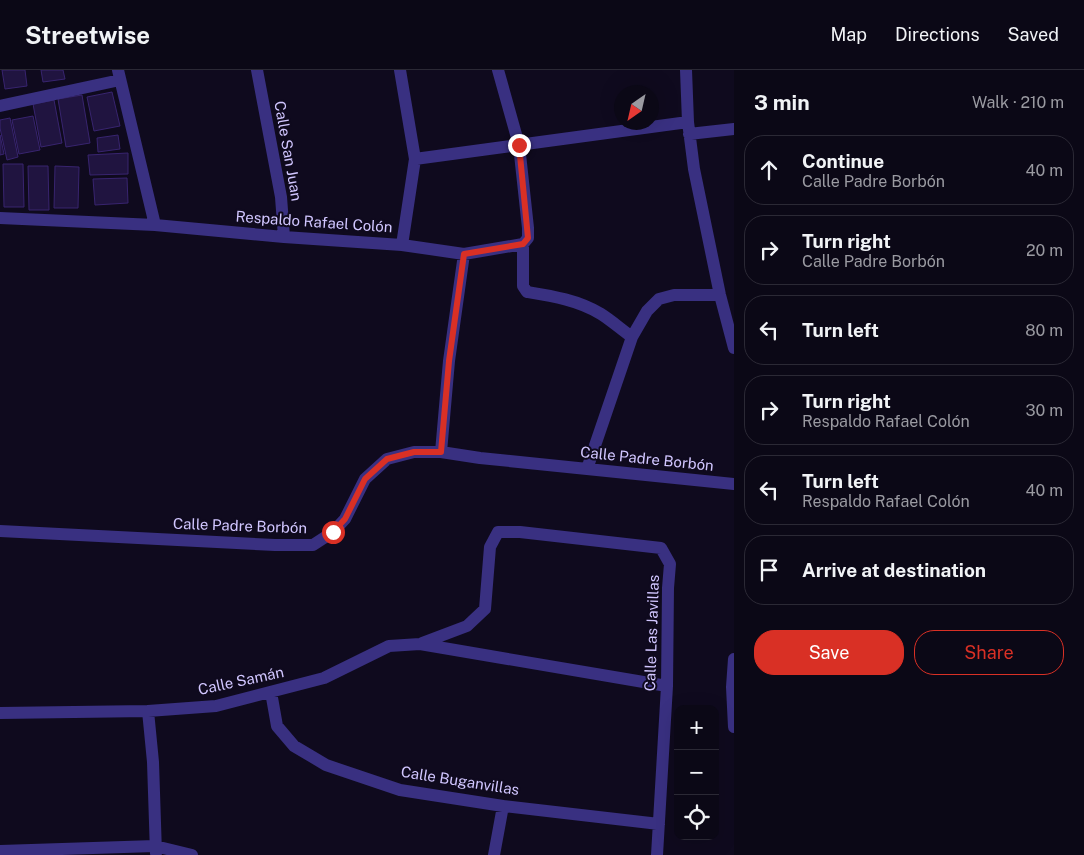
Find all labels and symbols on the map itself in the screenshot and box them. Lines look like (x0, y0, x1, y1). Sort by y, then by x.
north arrow (614, 85, 659, 130)
street label: Calle San Juan (271, 100, 306, 202)
route end (508, 134, 531, 157)
street label: Respaldo Rafael Colón (235, 208, 393, 235)
street label: Calle Padre Borbón (579, 443, 715, 474)
street label: Calle Padre Borbón (173, 515, 307, 536)
route start (322, 521, 345, 544)
street label: Calle Las Javillas (641, 574, 662, 692)
street label: Calle Samán (196, 663, 285, 698)
street label: Calle Buganvillas (400, 763, 520, 798)

